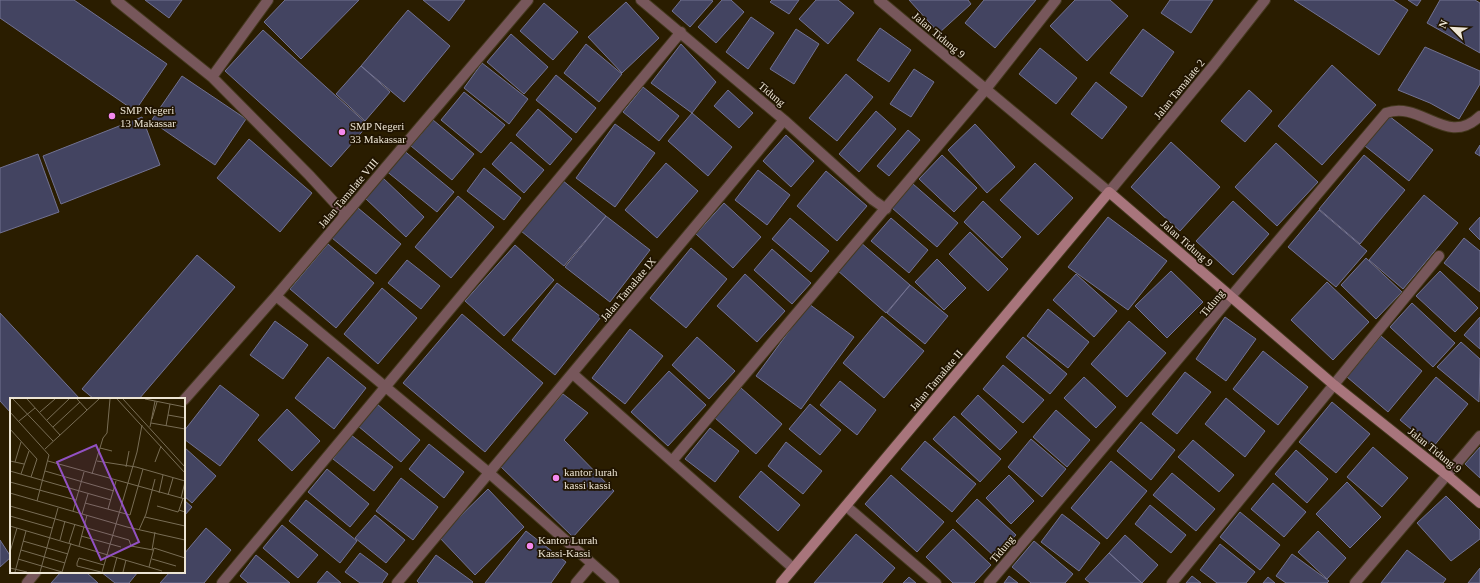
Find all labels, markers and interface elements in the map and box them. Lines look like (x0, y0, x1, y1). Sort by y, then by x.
north arrow (1432, 8, 1472, 48)
street label: Jalan Tidung 9 (910, 10, 968, 61)
text: N (1436, 18, 1450, 30)
street label: Jalan Tamalate 2 (1151, 57, 1207, 121)
street label: Tidung (756, 79, 788, 109)
place label: SMP Negeri 13 Makassar (120, 104, 176, 129)
marker: SMP Negeri 13 Makassar (107, 111, 117, 121)
place label: SMP Negeri 33 Makassar (350, 120, 406, 145)
marker: SMP Negeri 33 Makassar (337, 127, 347, 137)
street label: Jalan Tamalate VIII (316, 156, 381, 230)
street label: Jalan Tidung 9 (1159, 217, 1216, 269)
street label: Jalan Tamalate IX (598, 255, 658, 323)
street label: Tidung (1197, 287, 1227, 319)
street label: Jalan Tamalate II (907, 347, 965, 413)
inset map (10, 398, 185, 573)
street label: Jalan Tidung 9 (1406, 425, 1464, 475)
place label: kantor lurah kassi kassi (564, 466, 618, 491)
marker: kantor lurah kassi kassi (551, 473, 561, 483)
street label: Tidung (987, 533, 1017, 565)
place label: Kantor Lurah Kassi-Kassi (538, 534, 598, 559)
marker: Kantor Lurah Kassi-Kassi (525, 541, 535, 551)

